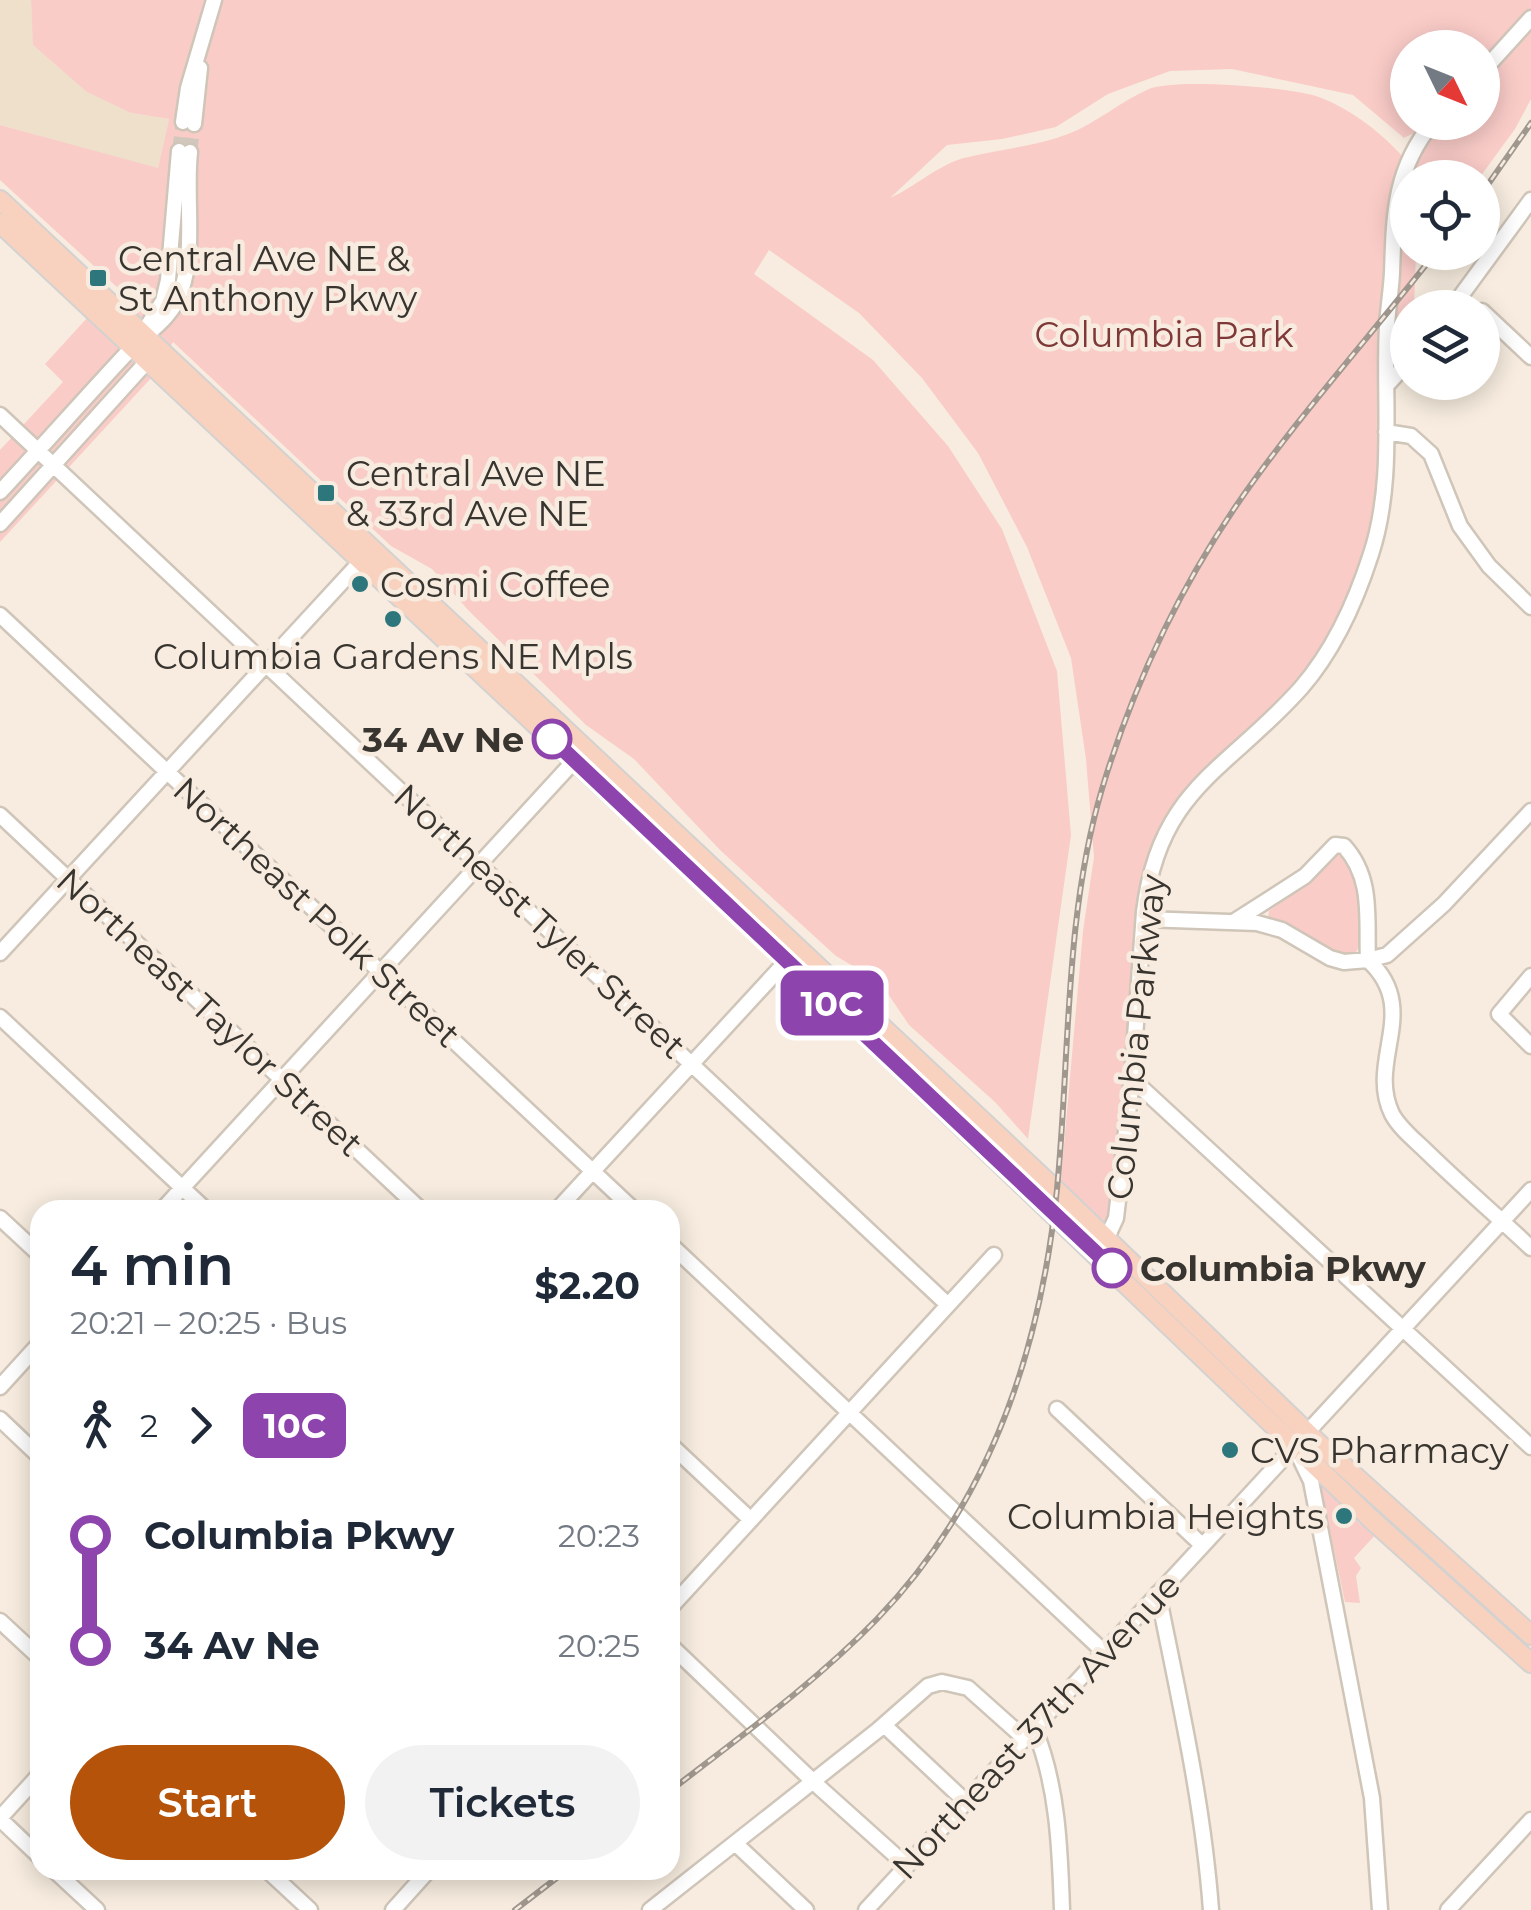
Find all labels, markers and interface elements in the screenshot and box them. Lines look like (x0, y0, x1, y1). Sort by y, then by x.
north arrow (1390, 30, 1500, 140)
map controls (1390, 30, 1500, 400)
button: locate (1390, 160, 1500, 270)
place label: Central Ave NE & St Anthony Pkwy (118, 237, 417, 320)
marker: Central Ave NE & St Anthony Pkwy (87, 267, 109, 289)
button: layers (1390, 290, 1500, 400)
park label: Columbia Park (1035, 313, 1294, 356)
place label: Central Ave NE & 33rd Ave NE (346, 452, 606, 535)
marker: Central Ave NE & 33rd Ave NE (315, 482, 337, 504)
place label: Cosmi Coffee (380, 563, 611, 606)
marker: Cosmi Coffee (349, 573, 371, 595)
marker: Columbia Gardens NE Mpls (382, 608, 404, 630)
place label: Columbia Gardens NE Mpls (153, 635, 633, 678)
place label: 34 Av Ne (361, 718, 524, 761)
marker: 34 Av Ne (533, 720, 571, 758)
street label: Northeast Polk Street (165, 768, 469, 1056)
street label: Northeast Tyler Street (385, 775, 695, 1067)
street label: Northeast Taylor Street (48, 859, 372, 1165)
street label: Columbia Parkway (1098, 872, 1174, 1202)
line badge: 10C (774, 970, 890, 1036)
text: 10C (801, 982, 863, 1025)
text: 4 min (70, 1232, 234, 1299)
place label: Columbia Pkwy (1140, 1247, 1427, 1290)
marker: Columbia Pkwy (1093, 1249, 1131, 1287)
text: $2.20 (534, 1262, 640, 1309)
text: 20:21 – 20:25 · Bus (70, 1303, 347, 1342)
icon: walk (70, 1398, 125, 1453)
icon: forward (173, 1398, 228, 1453)
text: 10C (263, 1404, 326, 1447)
text: 2 (140, 1406, 158, 1445)
place label: CVS Pharmacy (1250, 1429, 1509, 1472)
marker: CVS Pharmacy (1219, 1439, 1241, 1461)
place label: Columbia Heights (1007, 1495, 1324, 1538)
marker: Columbia Heights (1333, 1505, 1355, 1527)
text: Columbia Pkwy (144, 1512, 454, 1559)
text: 20:23 (558, 1516, 640, 1555)
street label: Northeast 37th Avenue (883, 1564, 1189, 1888)
text: 34 Av Ne (144, 1622, 320, 1669)
text: 20:25 (558, 1626, 640, 1665)
button: Start (70, 1745, 345, 1860)
button: Tickets (365, 1745, 640, 1860)

